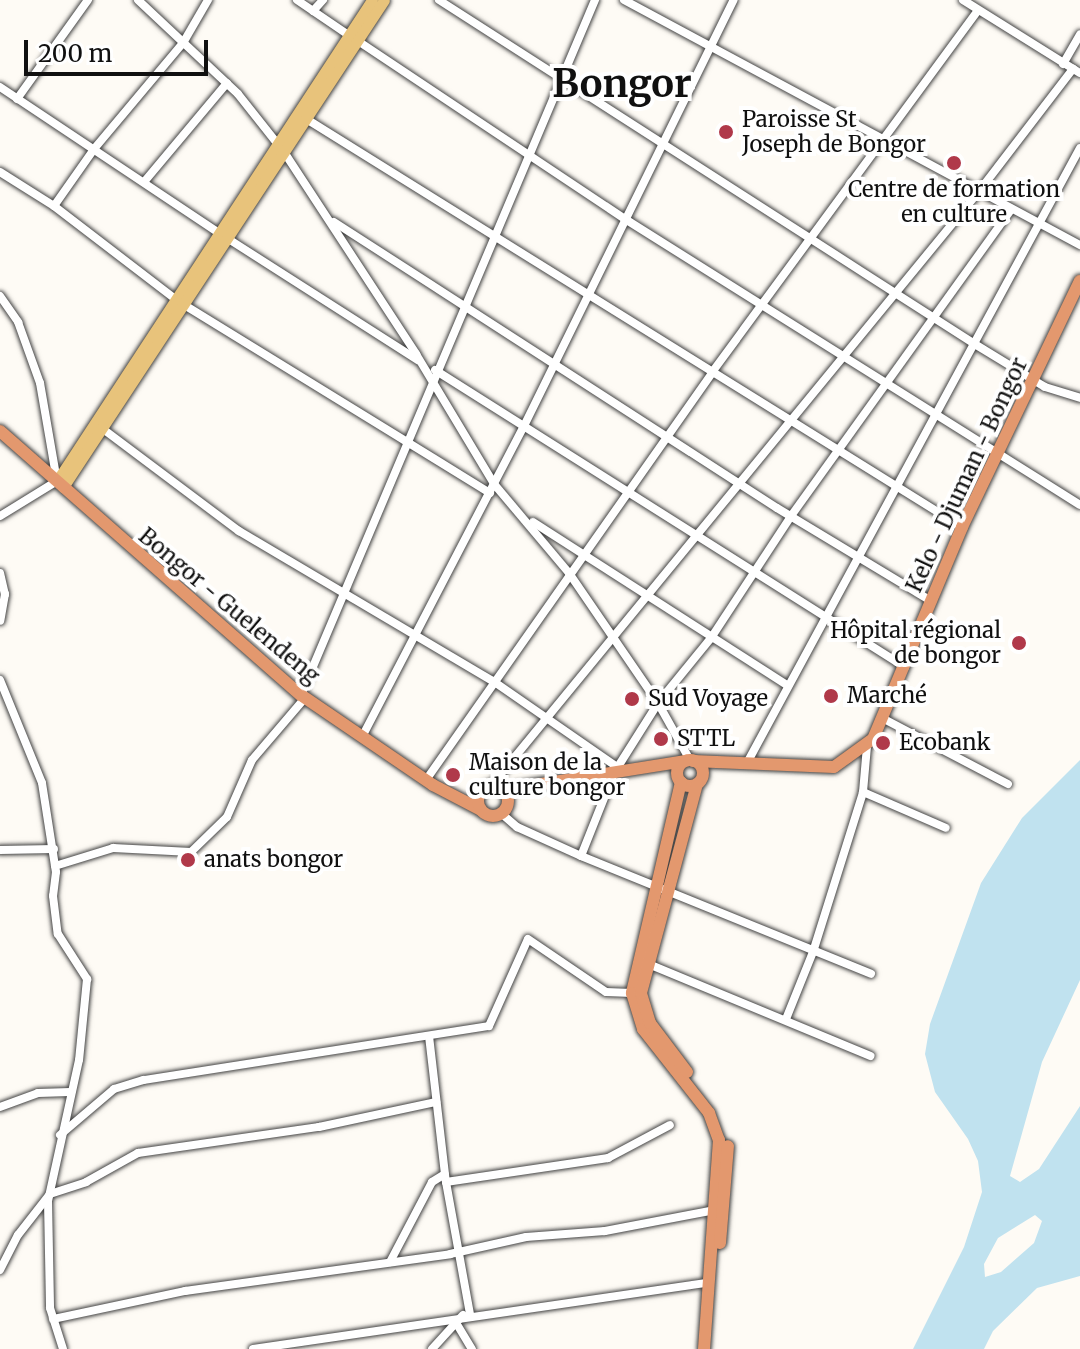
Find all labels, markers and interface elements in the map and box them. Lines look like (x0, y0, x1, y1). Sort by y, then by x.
scale bar (28, 24, 212, 74)
text: 200 m (38, 38, 112, 69)
district label: Bongor (552, 61, 692, 107)
place label: Paroisse St Joseph de Bongor (742, 106, 926, 158)
marker: Paroisse St Joseph de Bongor (717, 123, 735, 141)
marker: Centre de formation en culture (945, 154, 963, 172)
place label: Centre de formation en culture (848, 176, 1060, 228)
street label: Kelo - Djuman - Bongor (901, 353, 1033, 597)
street label: Bongor - Guelendeng (133, 523, 325, 689)
place label: Hôpital régional de bongor (830, 617, 1001, 668)
marker: Hôpital régional de bongor (1008, 632, 1030, 654)
place label: Marché (847, 683, 927, 709)
place label: Sud Voyage (648, 686, 768, 712)
marker: Marché (822, 687, 840, 705)
marker: Sud Voyage (623, 690, 641, 708)
place label: STTL (677, 726, 735, 752)
marker: STTL (652, 730, 670, 748)
place label: Ecobank (899, 730, 991, 756)
marker: Ecobank (874, 734, 892, 752)
place label: Maison de la culture bongor (469, 749, 625, 800)
marker: Maison de la culture bongor (444, 766, 462, 784)
place label: anats bongor (204, 847, 343, 873)
marker: anats bongor (179, 851, 197, 869)

